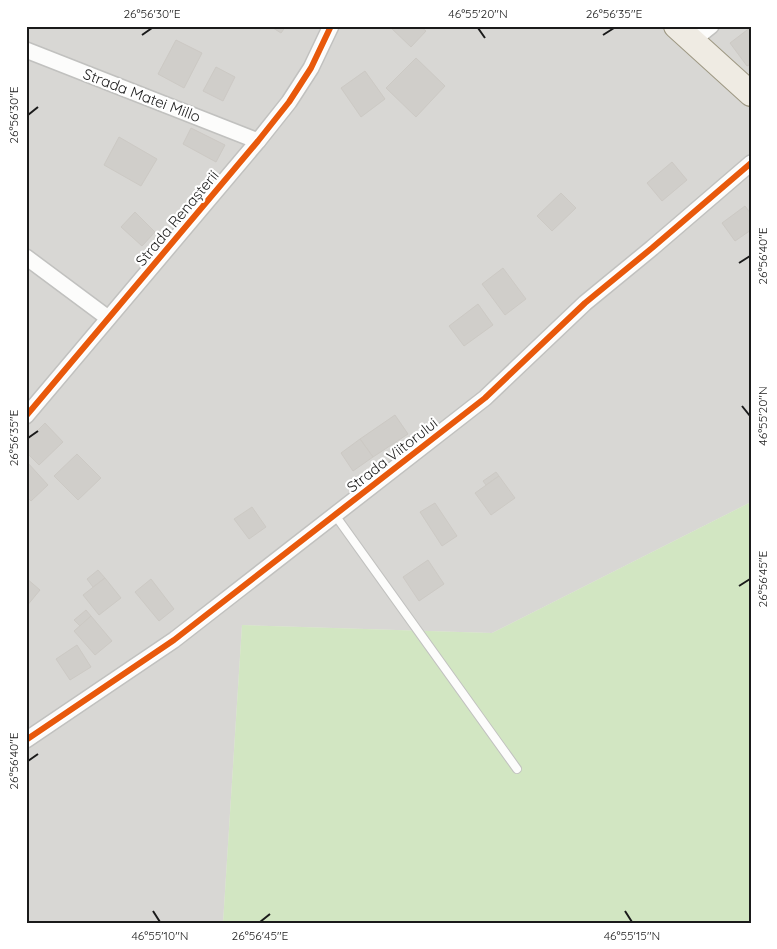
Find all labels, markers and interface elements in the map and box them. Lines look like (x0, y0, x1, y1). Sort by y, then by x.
text: 26°56'30"E (123, 6, 181, 21)
text: 46°55'20"N (448, 6, 508, 21)
text: 26°56'35"E (586, 6, 643, 21)
street label: Strada Matei Millo (81, 64, 203, 126)
text: 26°56'30"E (6, 86, 21, 144)
street label: Strada Renașterii (131, 166, 223, 270)
text: 26°56'40"E (755, 227, 770, 285)
text: 46°55'20"N (755, 386, 770, 446)
text: 26°56'35"E (6, 409, 21, 466)
street label: Strada Viitorului (343, 414, 441, 496)
text: 26°56'45"E (755, 550, 770, 607)
text: 26°56'40"E (6, 732, 21, 790)
text: 46°55'10"N (131, 928, 189, 943)
text: 26°56'45"E (232, 928, 289, 943)
text: 46°55'15"N (604, 928, 660, 943)

